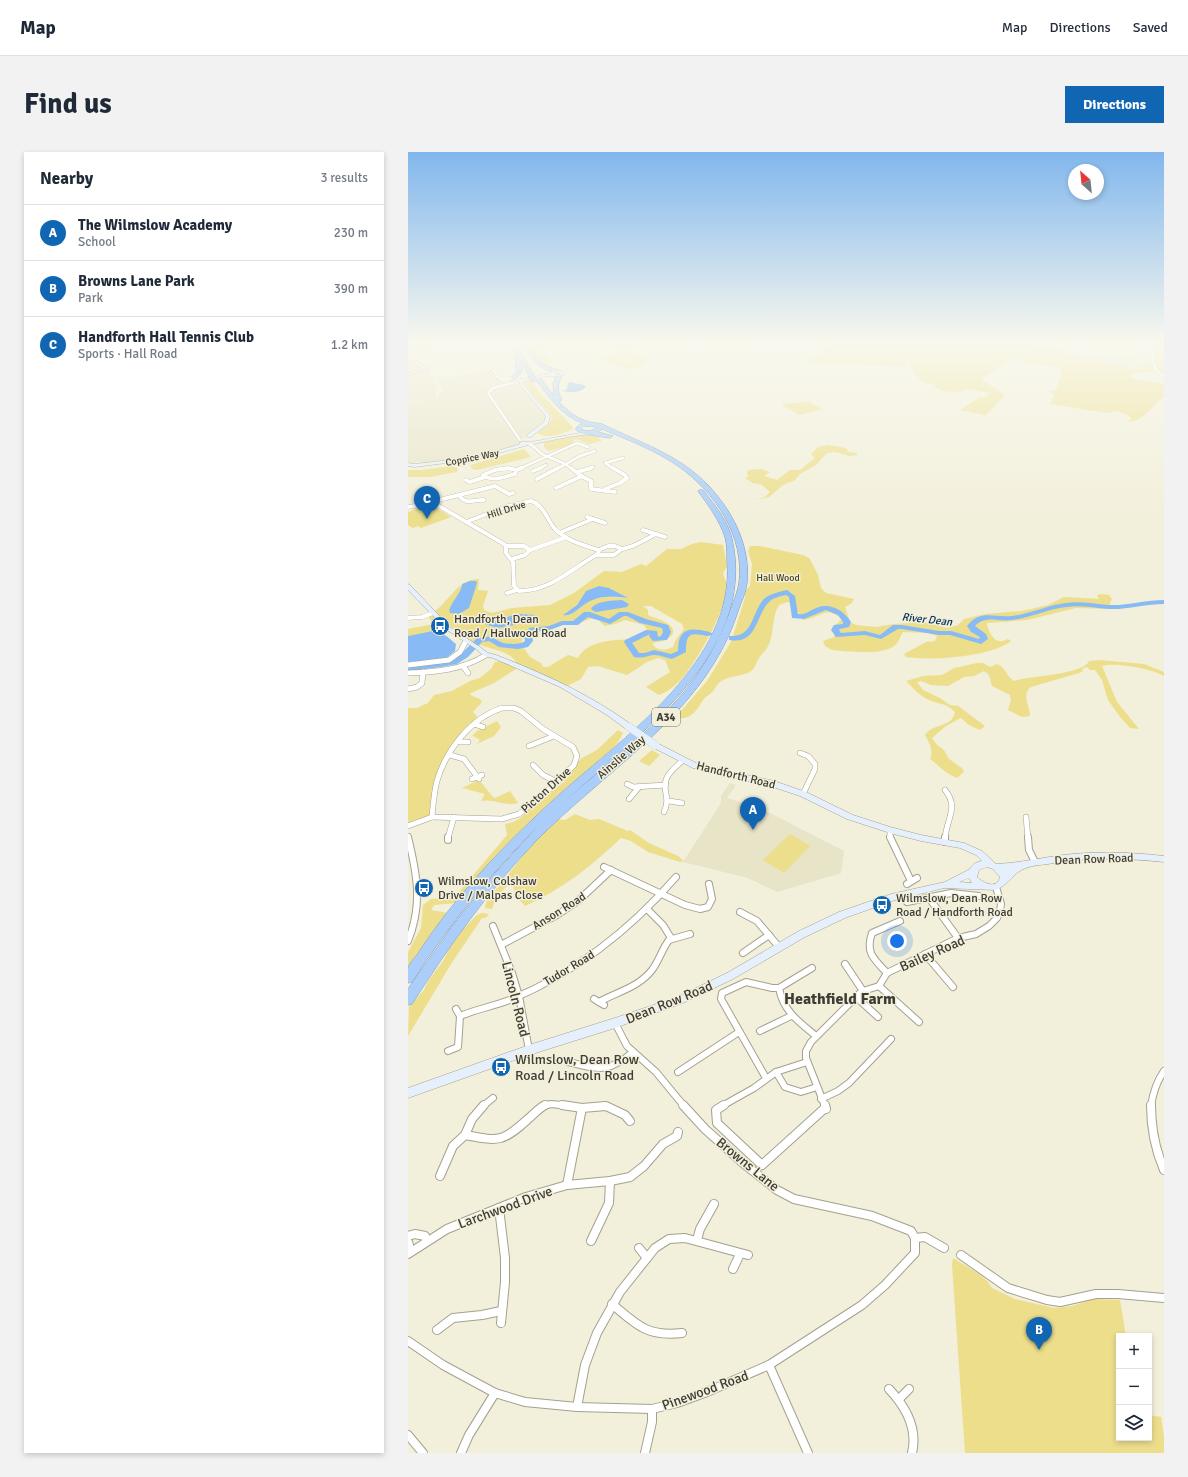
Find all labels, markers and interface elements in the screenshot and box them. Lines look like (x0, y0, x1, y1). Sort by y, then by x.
text: Map (20, 16, 56, 40)
text: Map (1002, 19, 1028, 36)
text: Directions (1050, 19, 1111, 36)
text: Saved (1133, 19, 1168, 36)
button: Directions (1065, 86, 1164, 123)
text: Find us (24, 87, 112, 121)
north arrow (1068, 164, 1104, 200)
text: Nearby (40, 168, 93, 189)
text: 3 results (320, 170, 368, 186)
text: The Wilmslow Academy (78, 216, 232, 234)
text: A (49, 225, 57, 241)
text: 230 m (334, 225, 368, 241)
text: School (78, 234, 116, 250)
text: Browns Lane Park (78, 272, 195, 290)
text: B (49, 281, 57, 297)
text: 390 m (334, 281, 368, 297)
text: Park (78, 290, 103, 306)
text: Handforth Hall Tennis Club (78, 328, 254, 346)
text: C (49, 337, 57, 353)
text: 1.2 km (331, 337, 368, 353)
text: Sports · Hall Road (78, 346, 177, 362)
street label: Coppice Way (444, 447, 500, 469)
pin: C (414, 486, 440, 519)
street label: Hill Drive (486, 498, 527, 522)
park label: Hall Wood (756, 572, 800, 584)
water label: River Dean (901, 610, 954, 629)
place label: Handforth, Dean Road / Hallwood Road (454, 612, 567, 641)
bus stop icon: Handforth, Dean Road / Hallwood Road (429, 615, 451, 637)
road number: A34 (652, 708, 680, 726)
street label: Ainslie Way (594, 732, 649, 782)
street label: Handforth Road (695, 758, 777, 793)
street label: Picton Drive (518, 764, 574, 817)
pin: A (740, 797, 766, 830)
street label: Dean Row Road (1054, 851, 1134, 868)
place label: Wilmslow, Colshaw Drive / Malpas Close (438, 874, 543, 903)
bus stop icon: Wilmslow, Colshaw Drive / Malpas Close (413, 877, 435, 899)
street label: Anson Road (530, 889, 589, 934)
place label: Wilmslow, Dean Row Road / Handforth Road (896, 891, 1013, 920)
bus stop icon: Wilmslow, Dean Row Road / Handforth Road (871, 894, 893, 916)
your location (887, 931, 907, 951)
street label: Bailey Road (897, 932, 968, 975)
street label: Tudor Road (541, 947, 597, 989)
street label: Lincoln Road (498, 960, 533, 1039)
street label: Dean Row Road (623, 977, 715, 1028)
district label: Heathfield Farm (784, 989, 896, 1009)
place label: Wilmslow, Dean Row Road / Lincoln Road (515, 1051, 639, 1084)
bus stop icon: Wilmslow, Dean Row Road / Lincoln Road (490, 1056, 512, 1078)
street label: Browns Lane (713, 1134, 783, 1195)
street label: Larchwood Drive (456, 1182, 555, 1232)
pin: B (1026, 1317, 1052, 1350)
map controls (1116, 1333, 1152, 1441)
button: + (1116, 1333, 1152, 1369)
street label: Pinewood Road (659, 1367, 751, 1414)
button: − (1116, 1369, 1152, 1405)
button: layers (1116, 1405, 1152, 1441)

